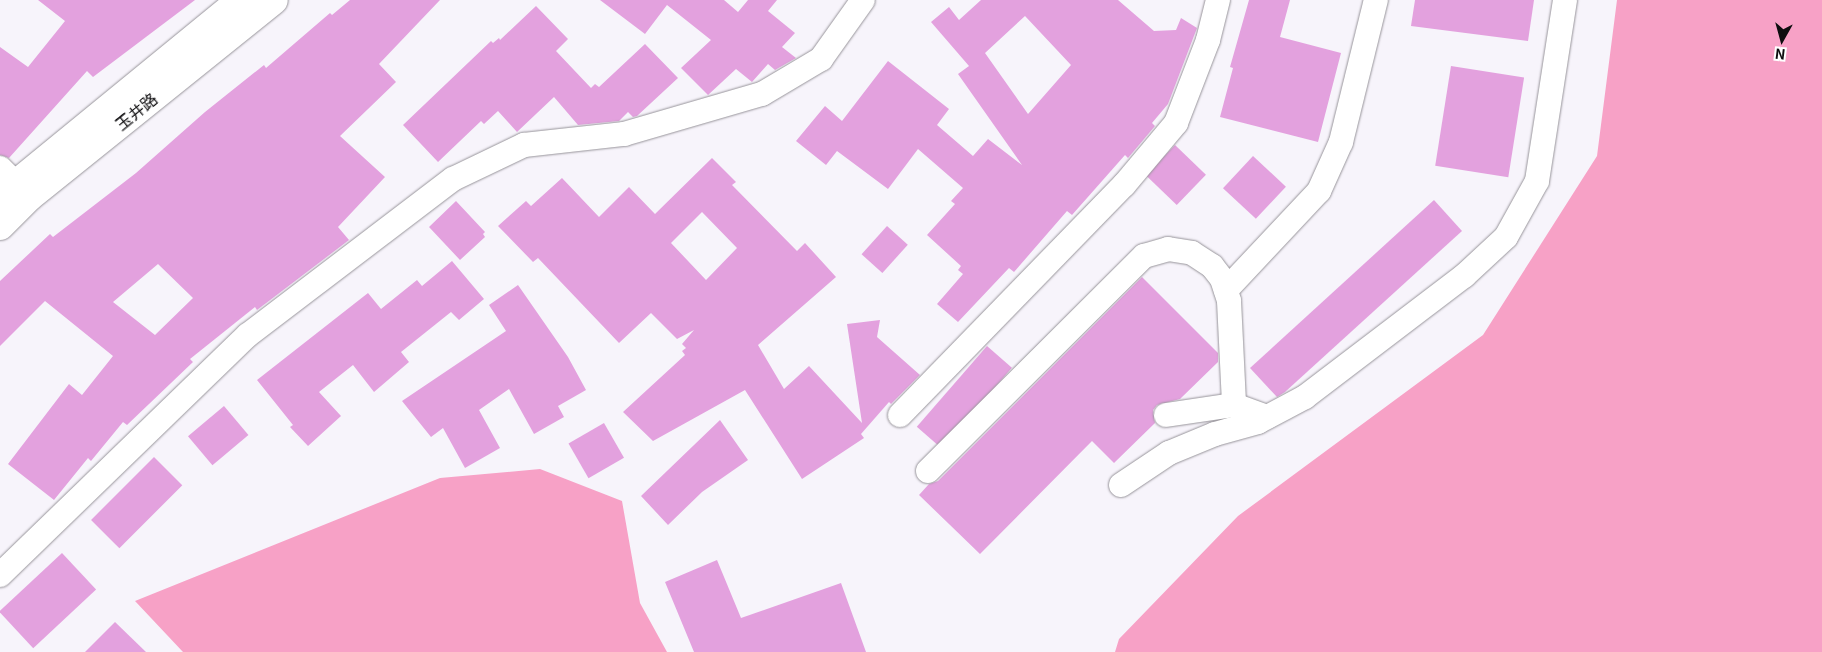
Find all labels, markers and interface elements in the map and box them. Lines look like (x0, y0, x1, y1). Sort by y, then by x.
north arrow (1757, 15, 1807, 65)
text: N (1774, 44, 1787, 65)
street label: 玉井路 (111, 88, 161, 134)

